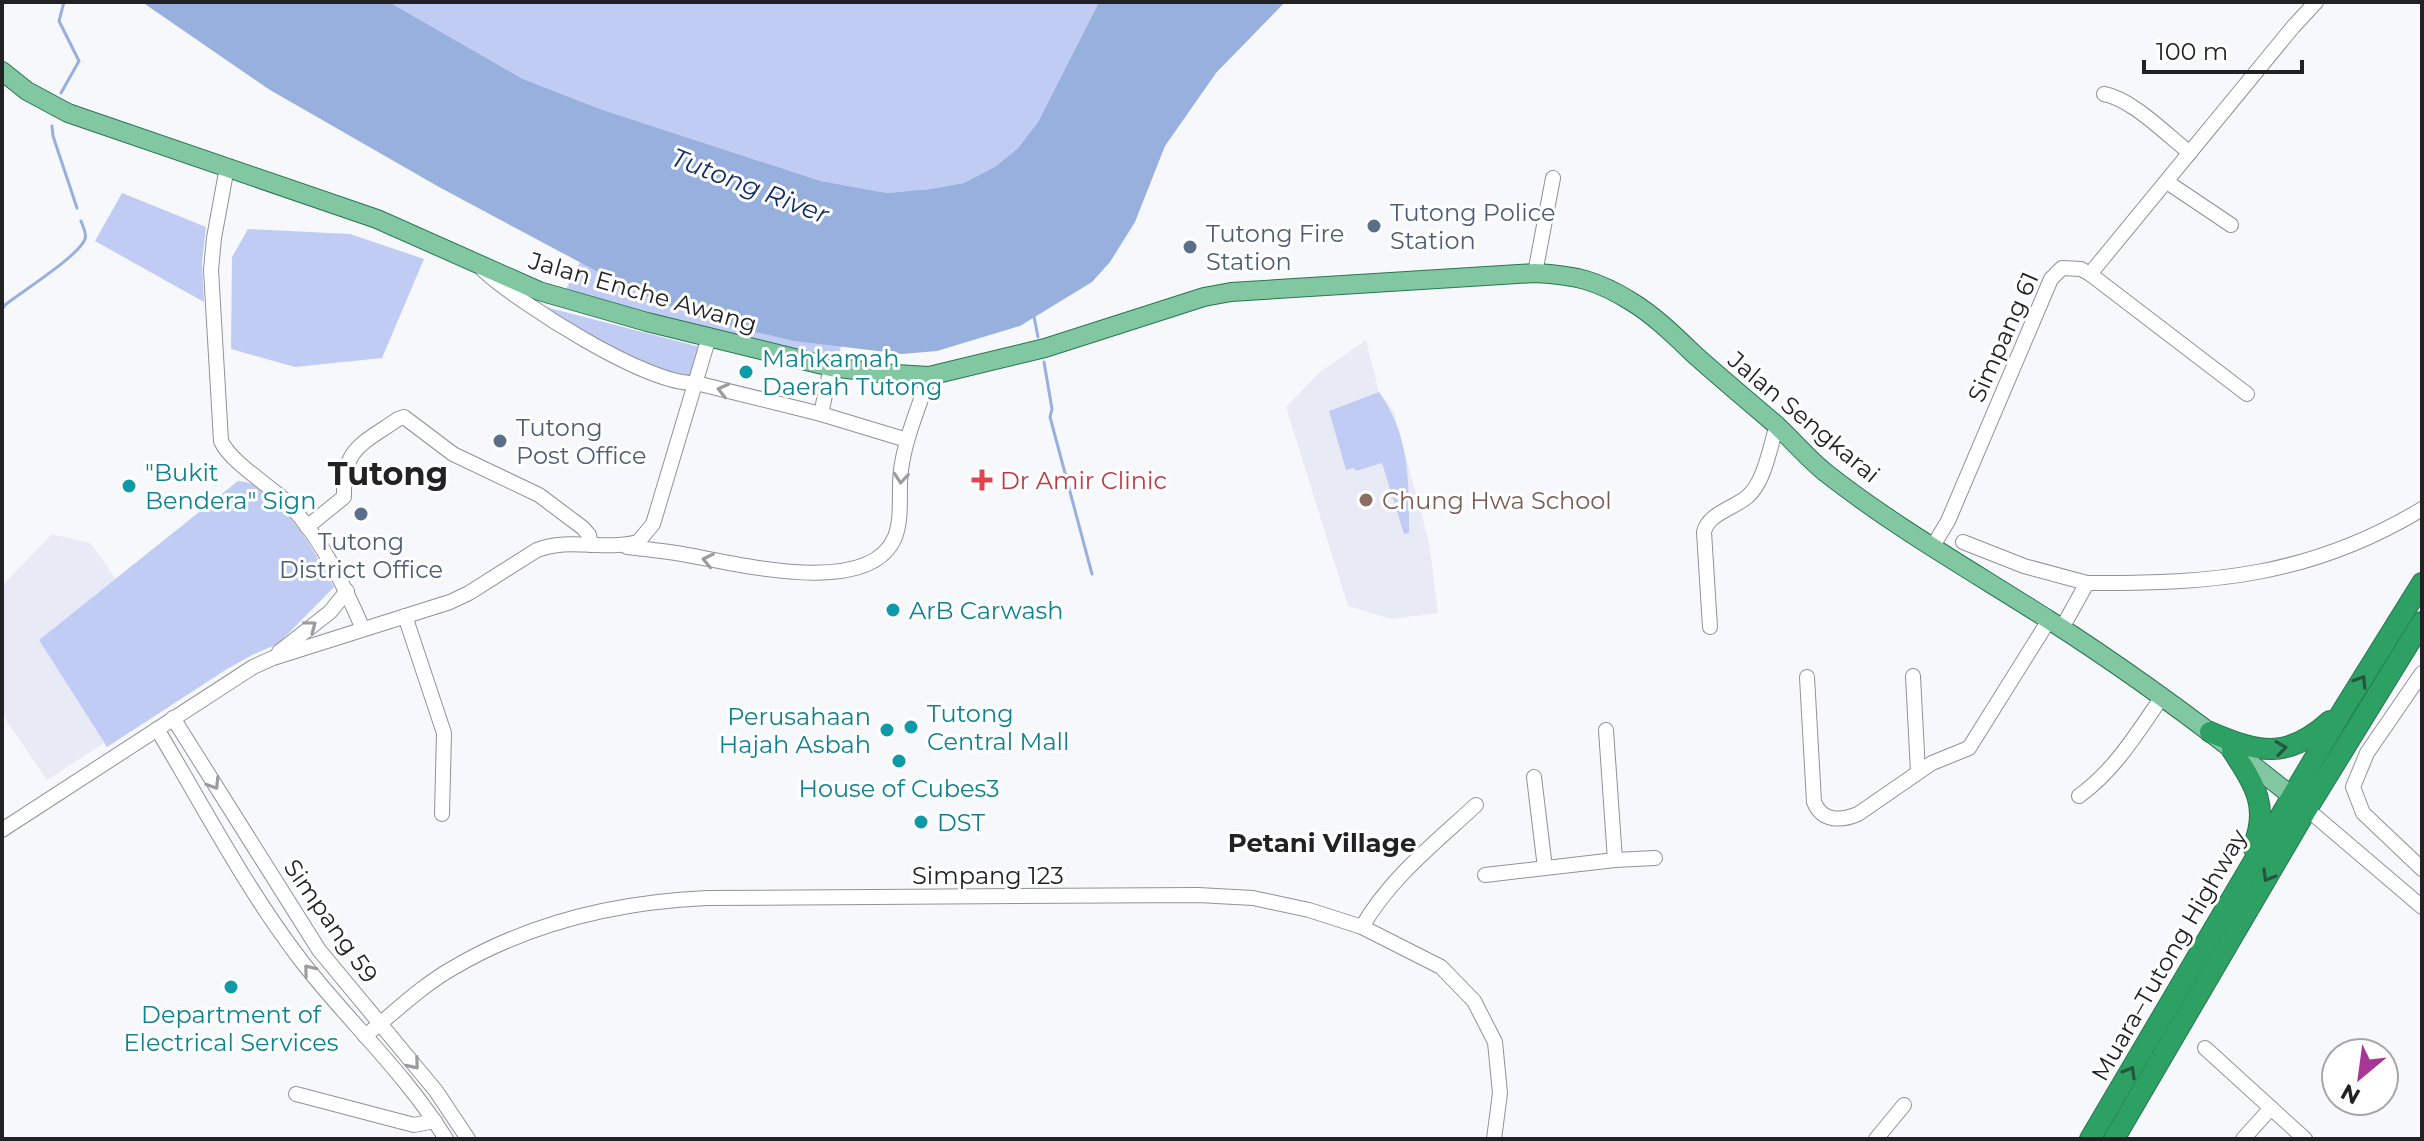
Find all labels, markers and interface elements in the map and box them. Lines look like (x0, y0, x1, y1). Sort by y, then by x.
scale bar (2144, 24, 2302, 74)
text: 100 m (2156, 37, 2228, 66)
water label: Tutong River (667, 141, 834, 231)
place label: Tutong Police Station (1390, 198, 1556, 255)
marker: Tutong Police Station (1365, 217, 1383, 235)
place label: Tutong Fire Station (1206, 219, 1344, 276)
marker: Tutong Fire Station (1181, 238, 1199, 256)
street label: Jalan Enche Awang (525, 245, 760, 338)
street label: Simpang 61 (1961, 267, 2045, 407)
place label: Mahkamah Daerah Tutong (762, 344, 942, 401)
street label: Jalan Sengkarai (1722, 345, 1886, 489)
marker: Mahkamah Daerah Tutong (737, 363, 755, 381)
one-way arrow (717, 382, 731, 399)
place label: Tutong Post Office (516, 413, 646, 470)
marker: Tutong Post Office (491, 432, 509, 450)
district label: Tutong (328, 454, 448, 493)
place label: "Bukit Bendera" Sign (145, 458, 317, 515)
place label: Dr Amir Clinic (1000, 466, 1167, 495)
marker: Dr Amir Clinic (971, 469, 993, 491)
one-way arrow (893, 472, 910, 485)
marker: "Bukit Bendera" Sign (120, 477, 138, 495)
place label: Chung Hwa School (1382, 486, 1612, 515)
marker: Chung Hwa School (1357, 491, 1375, 509)
marker: Tutong District Office (352, 505, 370, 523)
place label: Tutong District Office (279, 527, 443, 584)
one-way arrow (701, 552, 715, 569)
place label: ArB Carwash (909, 596, 1064, 625)
marker: ArB Carwash (884, 601, 902, 619)
one-way arrow (303, 621, 317, 635)
one-way arrow (2351, 675, 2366, 690)
place label: Tutong Central Mall (927, 699, 1069, 756)
place label: Perusahaan Hajah Asbah (719, 702, 871, 759)
marker: Tutong Central Mall (902, 718, 920, 736)
marker: Perusahaan Hajah Asbah (878, 721, 896, 739)
one-way arrow (2274, 740, 2288, 757)
marker: House of Cubes3 (890, 752, 908, 770)
place label: House of Cubes3 (798, 774, 1000, 803)
one-way arrow (205, 776, 220, 790)
place label: DST (937, 808, 985, 837)
marker: DST (912, 813, 930, 831)
street label: Muara–Tutong Highway (2085, 824, 2253, 1086)
district label: Petani Village (1228, 827, 1416, 859)
street label: Simpang 59 (278, 854, 384, 988)
street label: Simpang 123 (912, 861, 1064, 890)
one-way arrow (2262, 867, 2278, 882)
one-way arrow (304, 965, 319, 979)
marker: Department of Electrical Services (222, 978, 240, 996)
place label: Department of Electrical Services (124, 1000, 338, 1057)
north arrow (2320, 1037, 2400, 1117)
one-way arrow (404, 1054, 419, 1069)
one-way arrow (2120, 1066, 2136, 1081)
text: N (2336, 1078, 2365, 1110)

